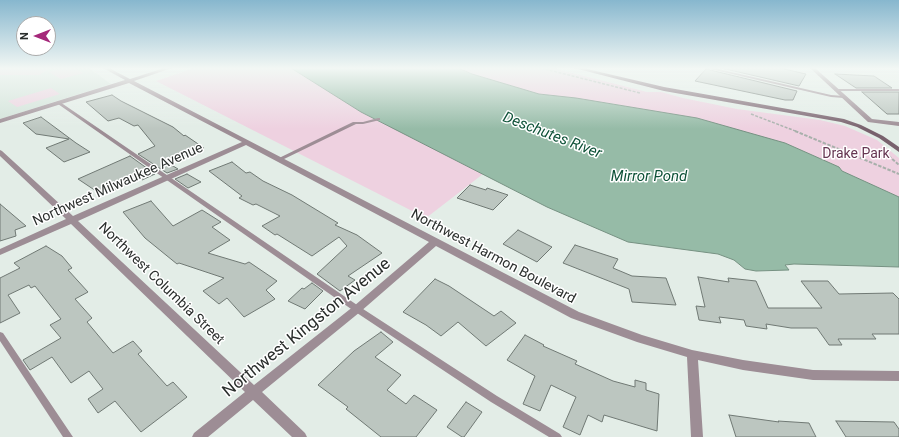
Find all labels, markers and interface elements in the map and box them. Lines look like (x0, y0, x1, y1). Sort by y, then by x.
north arrow (16, 16, 56, 56)
text: N (18, 32, 31, 40)
water label: Deschutes River (500, 109, 604, 163)
street label: Northwest Milwaukee Avenue (30, 140, 206, 230)
park label: Drake Park (822, 146, 890, 162)
water label: Mirror Pond (611, 168, 687, 186)
street label: Northwest Harmon Boulevard (408, 206, 578, 308)
street label: Northwest Columbia Street (95, 219, 227, 349)
street label: Northwest Kingston Avenue (219, 254, 395, 402)

